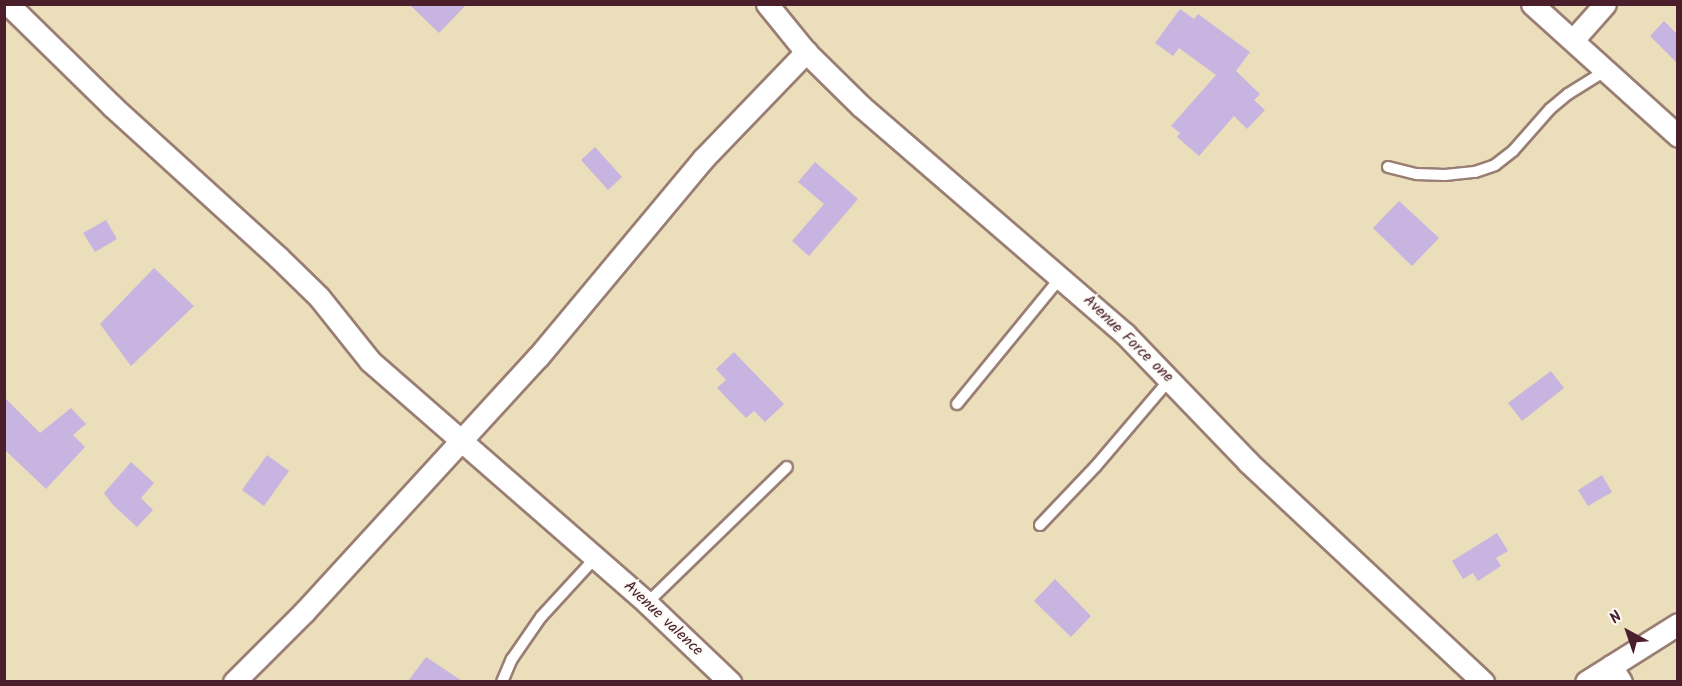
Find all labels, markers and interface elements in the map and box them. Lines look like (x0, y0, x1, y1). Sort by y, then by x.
street label: Avenue Force one (1079, 291, 1177, 387)
street label: Avenue valence (619, 577, 707, 661)
north arrow (1598, 602, 1658, 662)
text: N (1604, 605, 1628, 631)

